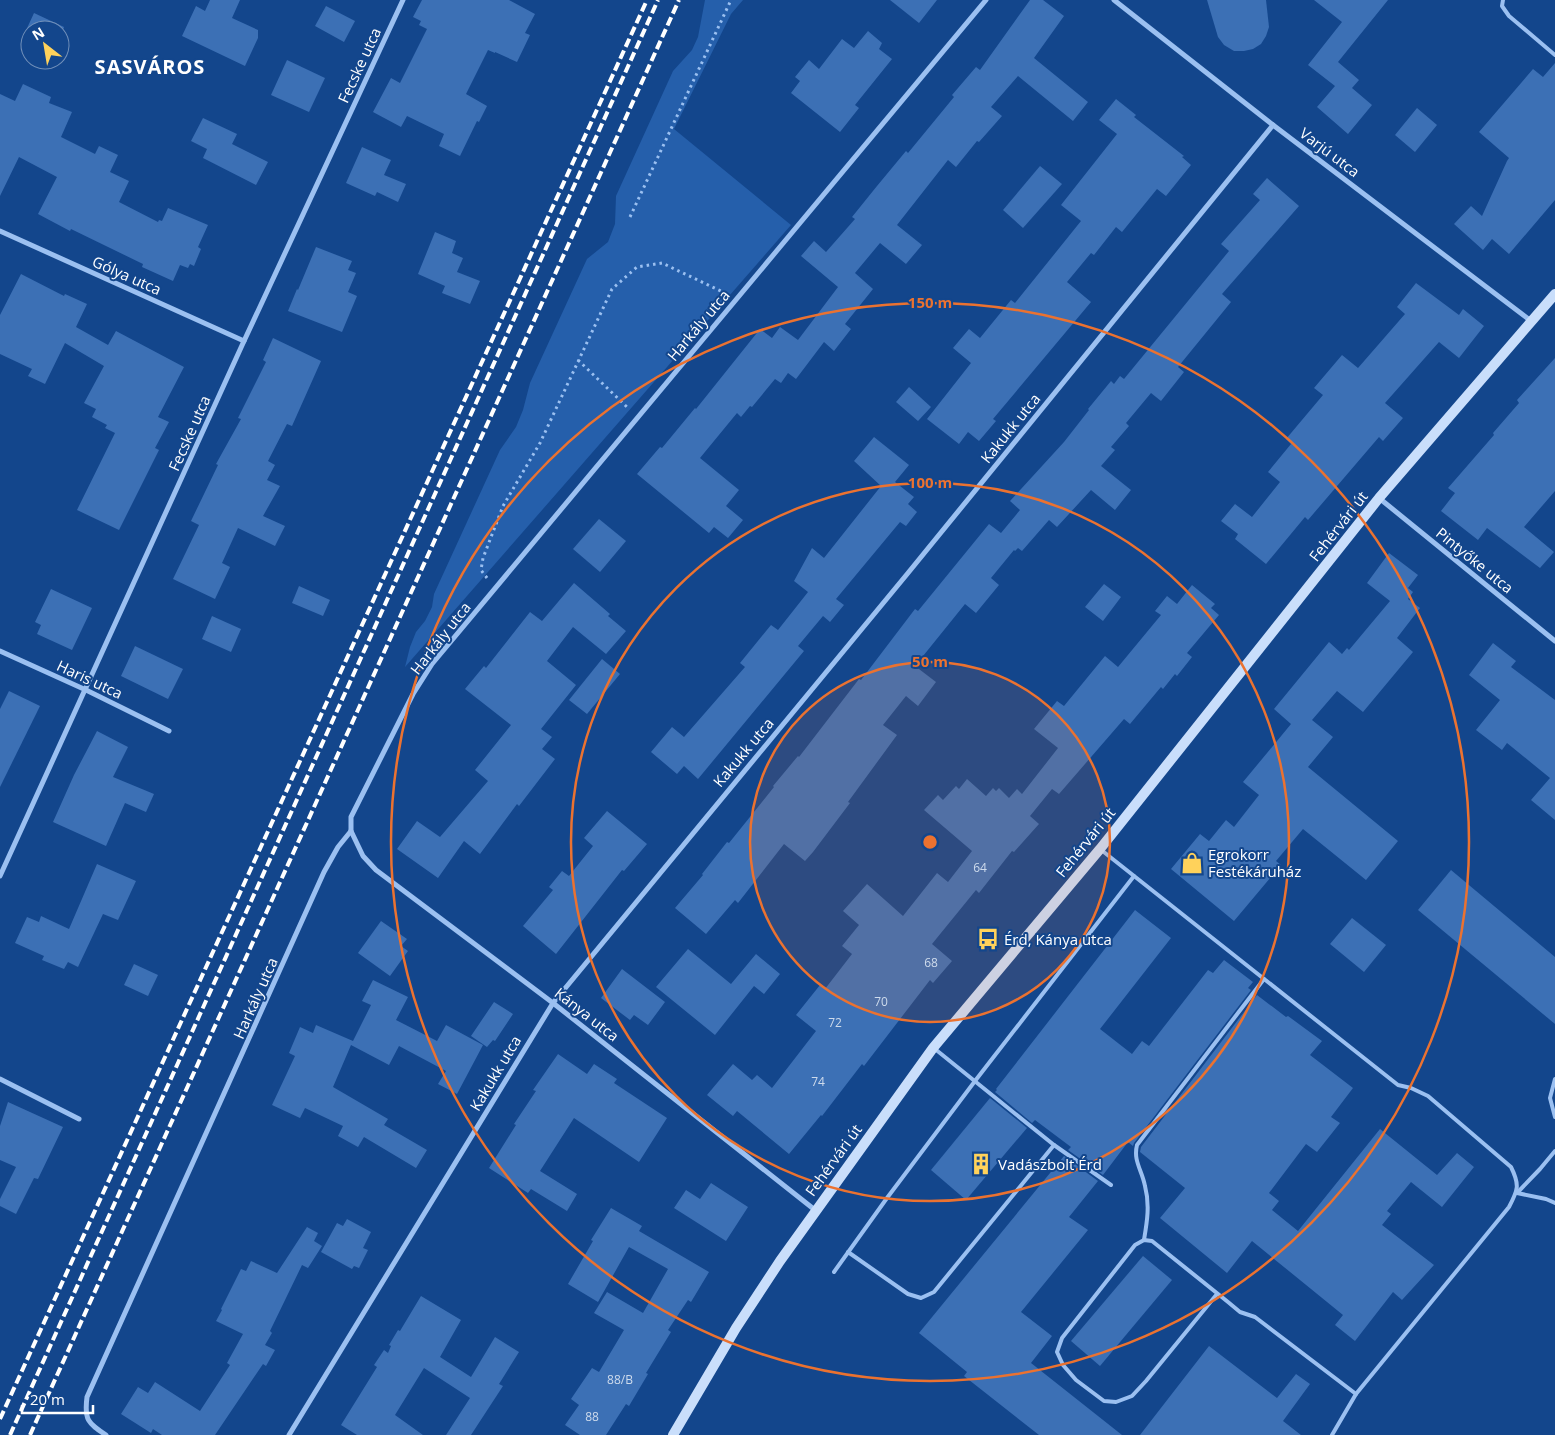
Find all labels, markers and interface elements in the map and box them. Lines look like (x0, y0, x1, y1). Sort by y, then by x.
north arrow (20, 20, 70, 70)
text: N (28, 22, 48, 45)
street label: Fecske utca (333, 24, 385, 106)
district label: SASVÁROS (95, 53, 205, 80)
street label: Varjú utca (1296, 123, 1364, 181)
street label: Gólya utca (89, 251, 165, 299)
street label: Harkály utca (662, 285, 734, 365)
text: 150 m (908, 292, 952, 312)
street label: Kakukk utca (976, 389, 1044, 467)
street label: Fecske utca (163, 392, 215, 474)
text: 100 m (908, 472, 952, 492)
street label: Fehérvári út (1304, 487, 1372, 565)
street label: Pintyőke utca (1432, 523, 1518, 597)
street label: Harkály utca (405, 598, 475, 678)
text: 50 m (912, 651, 948, 671)
street label: Haris utca (54, 655, 126, 703)
street label: Kakukk utca (708, 713, 778, 791)
street label: Fehérvári út (1051, 803, 1119, 881)
centre of rings (921, 833, 939, 851)
place label: Egrokorr Festékáruház (1208, 844, 1301, 881)
shop icon: Egrokorr Festékáruház (1179, 850, 1205, 876)
house number: 64 (973, 859, 987, 876)
bus stop icon: Érd, Kánya utca (975, 926, 1001, 952)
place label: Érd, Kánya utca (1004, 929, 1112, 949)
street label: Harkály utca (228, 954, 282, 1042)
house number: 68 (924, 954, 938, 971)
street label: Kánya utca (551, 983, 623, 1045)
house number: 70 (874, 993, 888, 1010)
house number: 72 (828, 1014, 842, 1031)
street label: Kakukk utca (465, 1032, 525, 1114)
house number: 74 (811, 1073, 825, 1090)
street label: Fehérvári út (800, 1120, 866, 1200)
building icon: Vadászbolt Érd (968, 1151, 994, 1177)
place label: Vadászbolt Érd (998, 1154, 1102, 1174)
house number: 88/B (607, 1371, 633, 1388)
scale bar (22, 1382, 94, 1414)
text: 20 m (30, 1389, 65, 1409)
house number: 88 (585, 1408, 599, 1425)

